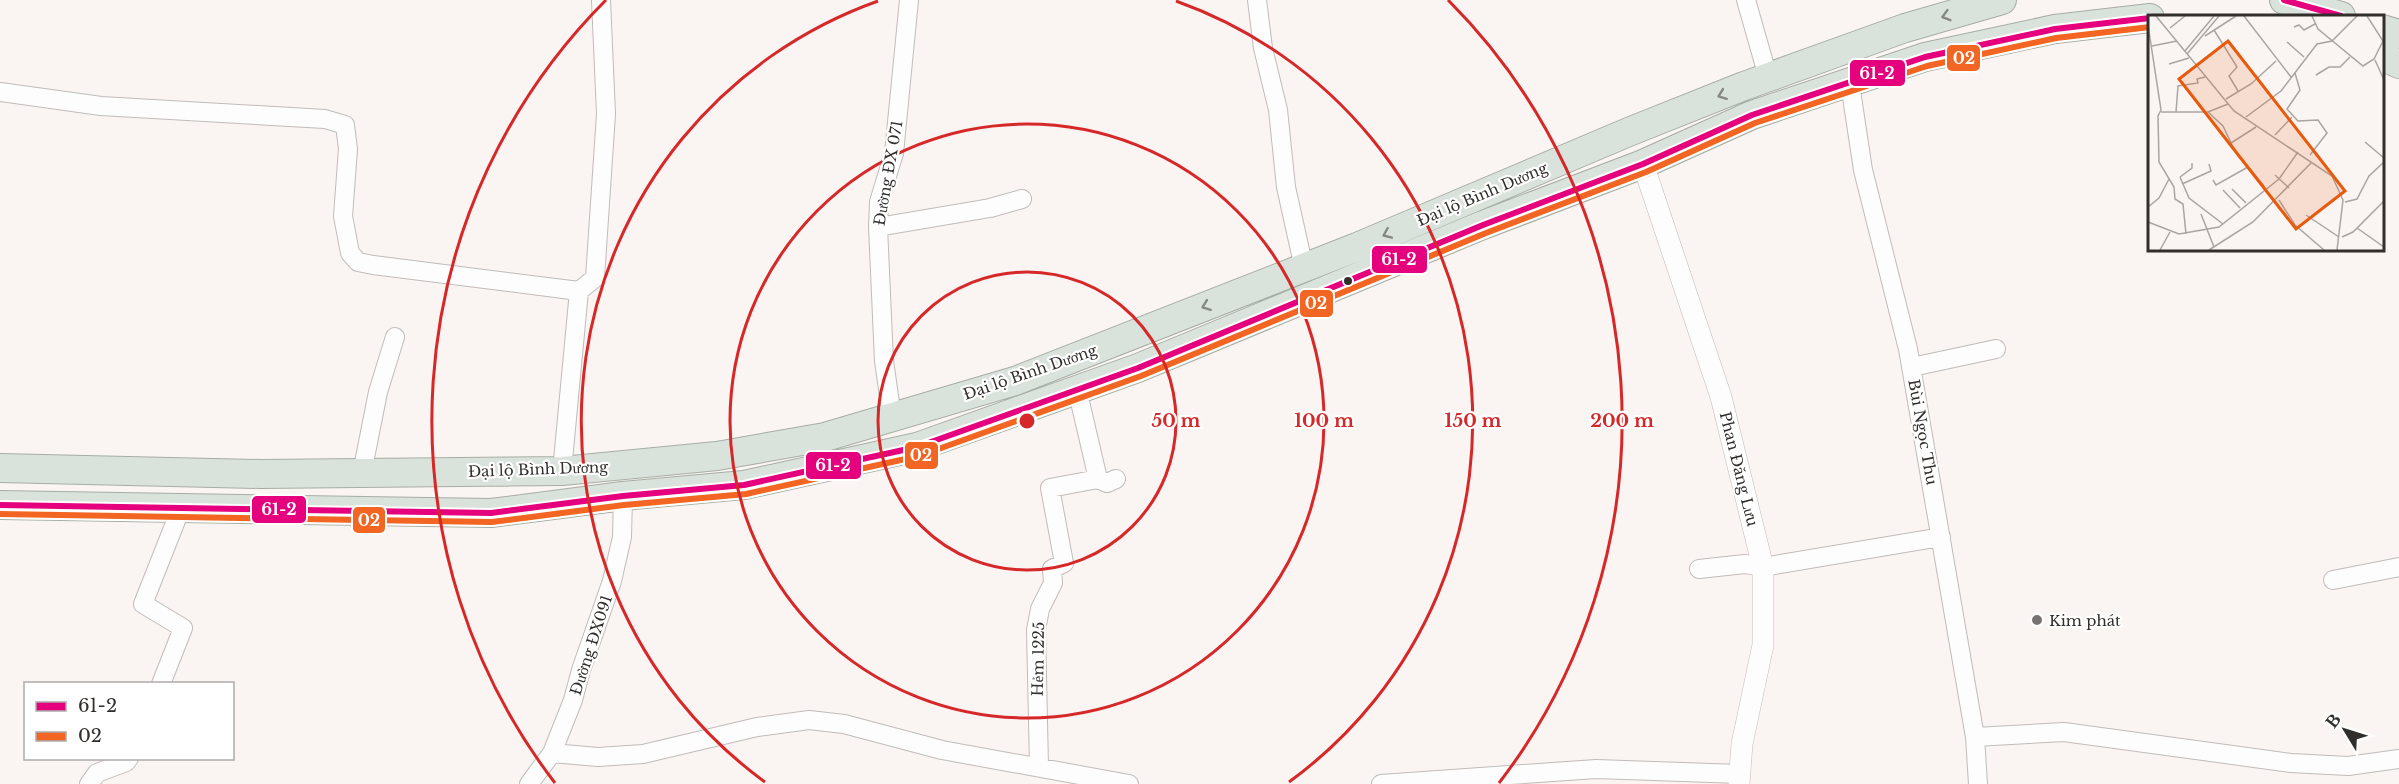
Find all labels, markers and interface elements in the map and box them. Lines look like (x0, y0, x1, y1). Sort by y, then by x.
one-way arrow (1941, 9, 1952, 21)
inset map (2148, 15, 2384, 250)
line badge: 02 (1946, 44, 1981, 72)
text: 02 (1953, 48, 1975, 68)
line badge: 61-2 (1849, 59, 1906, 87)
text: 61-2 (1859, 63, 1895, 83)
one-way arrow (1718, 87, 1728, 100)
street label: Đường ĐX 071 (869, 119, 907, 227)
street label: Đại lộ Bình Dương (1414, 157, 1551, 230)
one-way arrow (1383, 227, 1394, 239)
line badge: 61-2 (1371, 245, 1428, 274)
text: 61-2 (1381, 249, 1417, 269)
unlabelled marker (1342, 275, 1354, 287)
line badge: 02 (1299, 289, 1334, 318)
text: 02 (1305, 293, 1327, 313)
one-way arrow (1201, 299, 1212, 311)
street label: Đại lộ Bình Dương (961, 340, 1100, 404)
street label: Bùi Ngọc Thu (1904, 378, 1942, 486)
text: 50 m (1152, 410, 1201, 432)
text: 100 m (1294, 410, 1354, 432)
text: 150 m (1445, 410, 1502, 432)
text: 200 m (1590, 410, 1654, 432)
street label: Phan Đăng Lưu (1716, 410, 1762, 528)
centre of rings (1017, 411, 1037, 431)
line badge: 02 (904, 441, 939, 470)
text: 02 (910, 445, 932, 465)
line badge: 61-2 (805, 451, 862, 480)
text: 61-2 (815, 455, 851, 475)
street label: Đại lộ Bình Dương (468, 457, 609, 481)
line badge: 61-2 (251, 495, 307, 524)
text: 61-2 (261, 499, 297, 519)
line badge: 02 (352, 506, 386, 534)
text: 02 (358, 510, 380, 530)
street label: Đường ĐX091 (566, 592, 616, 698)
place label: Kim phát (2049, 611, 2121, 630)
marker: Kim phát (2030, 613, 2044, 627)
street label: Hẻm 1225 (1028, 622, 1048, 696)
legend (24, 682, 234, 760)
text: 61-2 (78, 695, 117, 717)
north arrow (2315, 700, 2375, 760)
text: B (2321, 709, 2345, 732)
text: 02 (78, 725, 102, 747)

